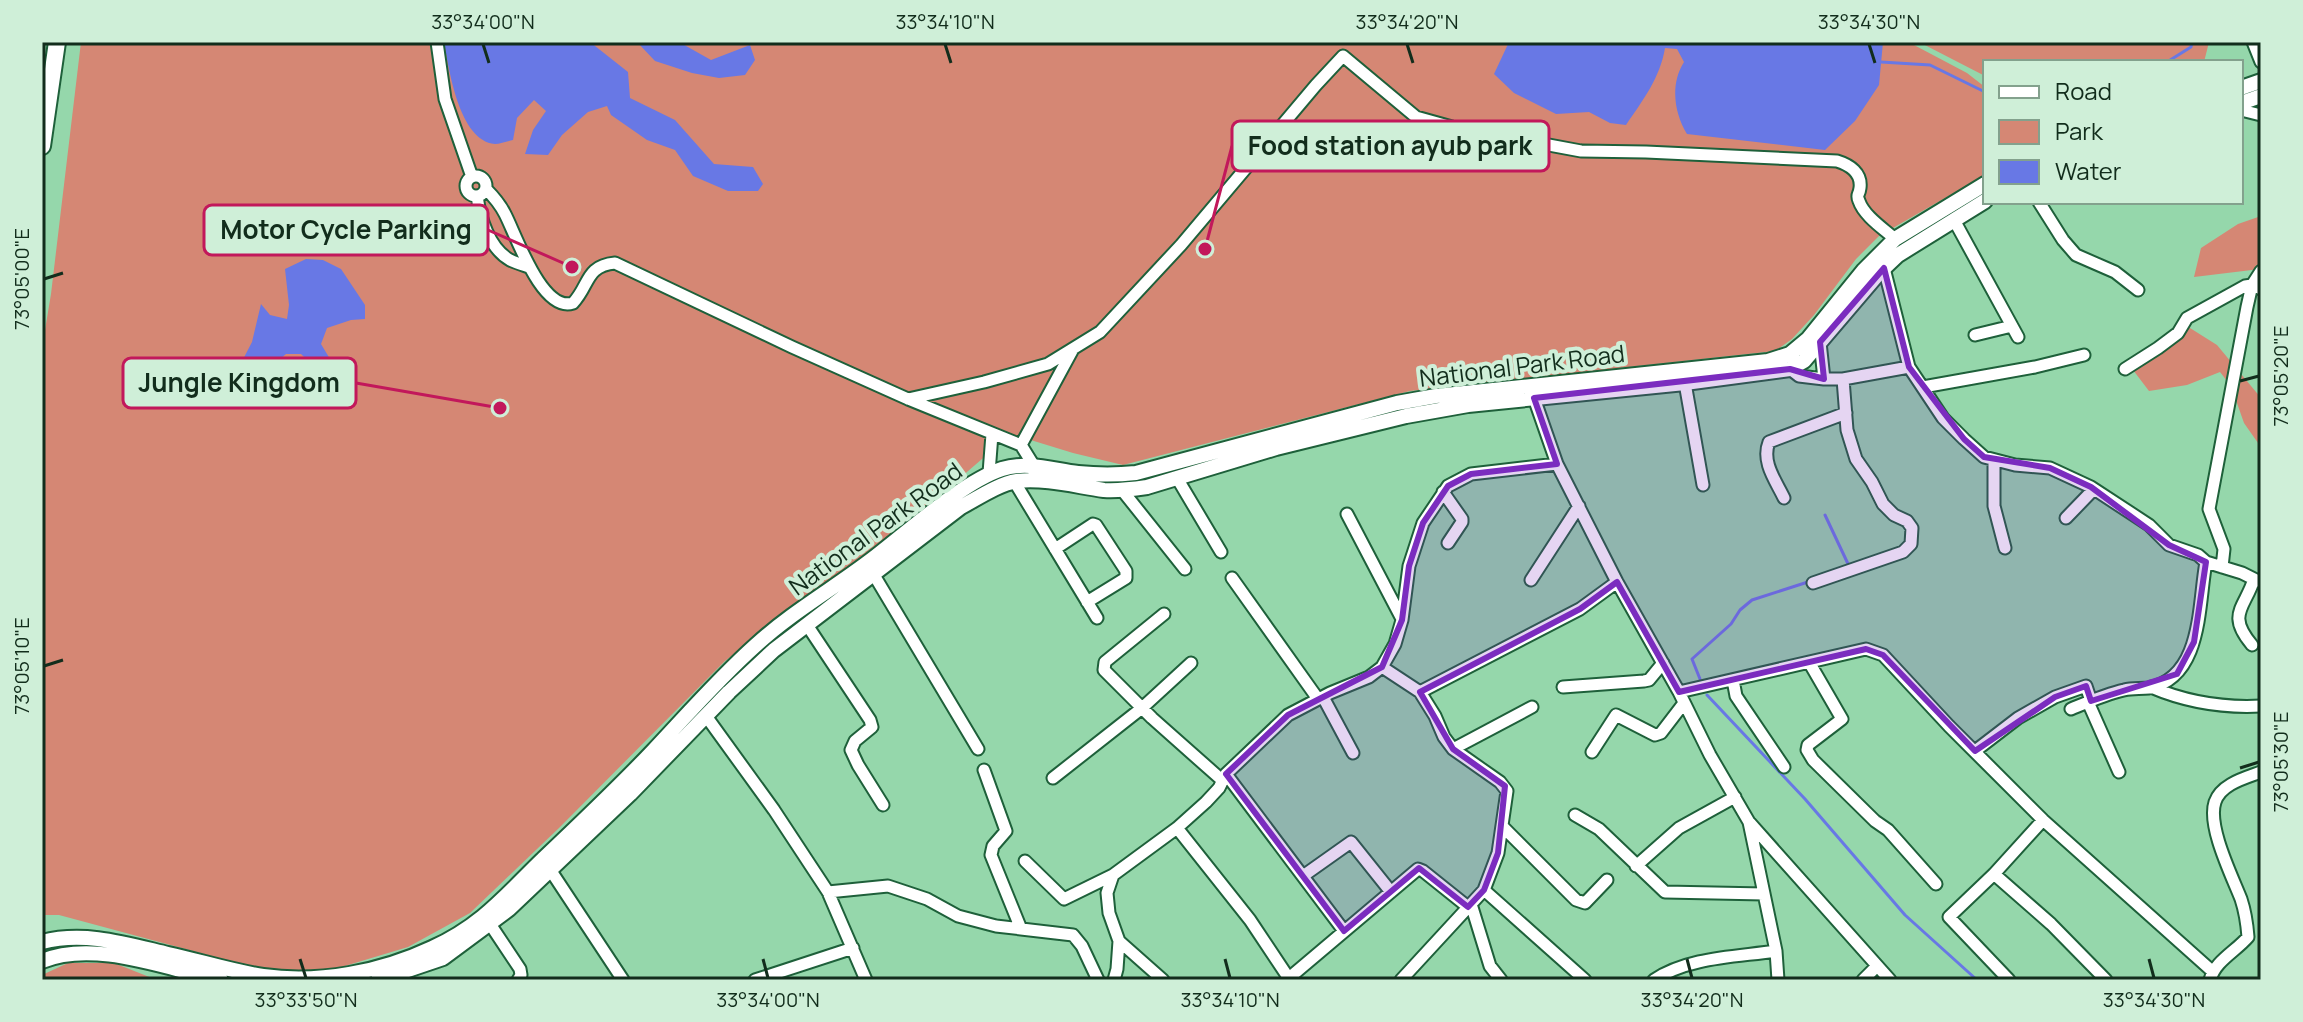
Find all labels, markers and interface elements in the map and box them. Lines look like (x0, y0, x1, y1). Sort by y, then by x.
text: 33°34'00"N (431, 8, 535, 35)
text: 33°34'10"N (895, 8, 995, 35)
text: 33°34'20"N (1356, 8, 1458, 35)
text: 33°34'30"N (1818, 8, 1920, 35)
legend (1983, 60, 2243, 204)
text: Road (2055, 74, 2112, 107)
text: Park (2055, 114, 2104, 147)
callout: Food station ayub park (1232, 121, 1549, 171)
text: Food station ayub park (1248, 127, 1533, 163)
text: Water (2055, 154, 2122, 187)
callout: Motor Cycle Parking (204, 205, 488, 255)
text: Motor Cycle Parking (220, 211, 472, 247)
text: 73°05'00"E (8, 228, 35, 330)
text: 73°05'20"E (2267, 326, 2294, 426)
street label: National Park Road (1417, 336, 1627, 394)
callout: Jungle Kingdom (123, 358, 356, 408)
text: Jungle Kingdom (138, 364, 340, 400)
street label: National Park Road (782, 454, 968, 602)
text: 73°05'10"E (8, 617, 35, 715)
text: 73°05'30"E (2267, 712, 2294, 812)
text: 33°33'50"N (255, 986, 357, 1013)
text: 33°34'00"N (716, 986, 820, 1013)
text: 33°34'10"N (1180, 986, 1280, 1013)
text: 33°34'20"N (1641, 986, 1743, 1013)
text: 33°34'30"N (2103, 986, 2205, 1013)

